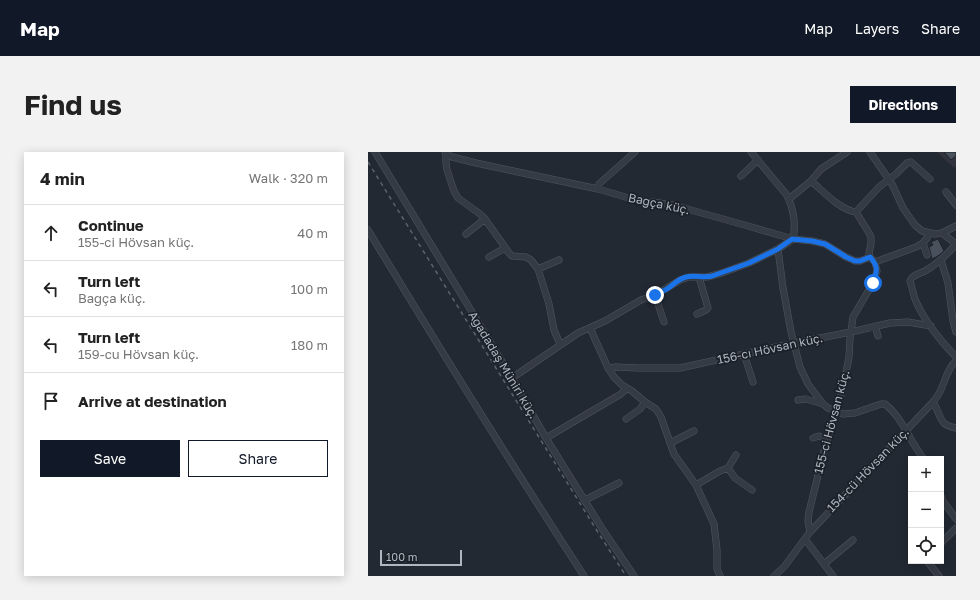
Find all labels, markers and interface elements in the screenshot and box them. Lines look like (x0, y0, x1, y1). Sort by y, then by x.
text: Map (20, 17, 60, 40)
text: Map (804, 20, 833, 37)
text: Layers (855, 20, 899, 37)
text: Share (921, 20, 960, 37)
button: Directions (850, 86, 956, 123)
text: Find us (24, 88, 122, 121)
text: 4 min (40, 168, 85, 189)
text: Walk · 320 m (249, 170, 328, 186)
street label: Bağça küç. (627, 190, 691, 217)
text: Continue (78, 216, 144, 234)
icon: ahead (40, 222, 62, 244)
text: 40 m (297, 225, 328, 241)
text: 155-ci Hövsan küç. (78, 234, 194, 250)
text: Turn left (78, 272, 140, 290)
route start (864, 274, 882, 292)
icon: left (40, 278, 62, 300)
text: 100 m (291, 281, 328, 297)
route end (646, 286, 664, 304)
text: Bağça küç. (78, 290, 146, 306)
street label: Ağadadaş Müniri küç. (465, 308, 541, 421)
text: Turn left (78, 328, 140, 346)
street label: 156-cı Hövsan küç. (716, 330, 824, 367)
icon: left (40, 334, 62, 356)
text: 180 m (291, 337, 328, 353)
text: 159-cu Hövsan küç. (78, 346, 199, 362)
street label: 155-ci Hövsan küç. (810, 368, 853, 476)
icon: arrive (40, 390, 62, 412)
text: Arrive at destination (78, 392, 227, 410)
street label: 154-cü Hövsan küç. (823, 424, 912, 515)
button: Save (40, 440, 180, 477)
button: Share (188, 440, 328, 477)
map controls (908, 456, 944, 564)
button: + (908, 456, 944, 492)
button: − (908, 492, 944, 528)
button: locate (908, 528, 944, 564)
scale bar (380, 548, 462, 567)
text: 100 m (386, 550, 417, 563)

